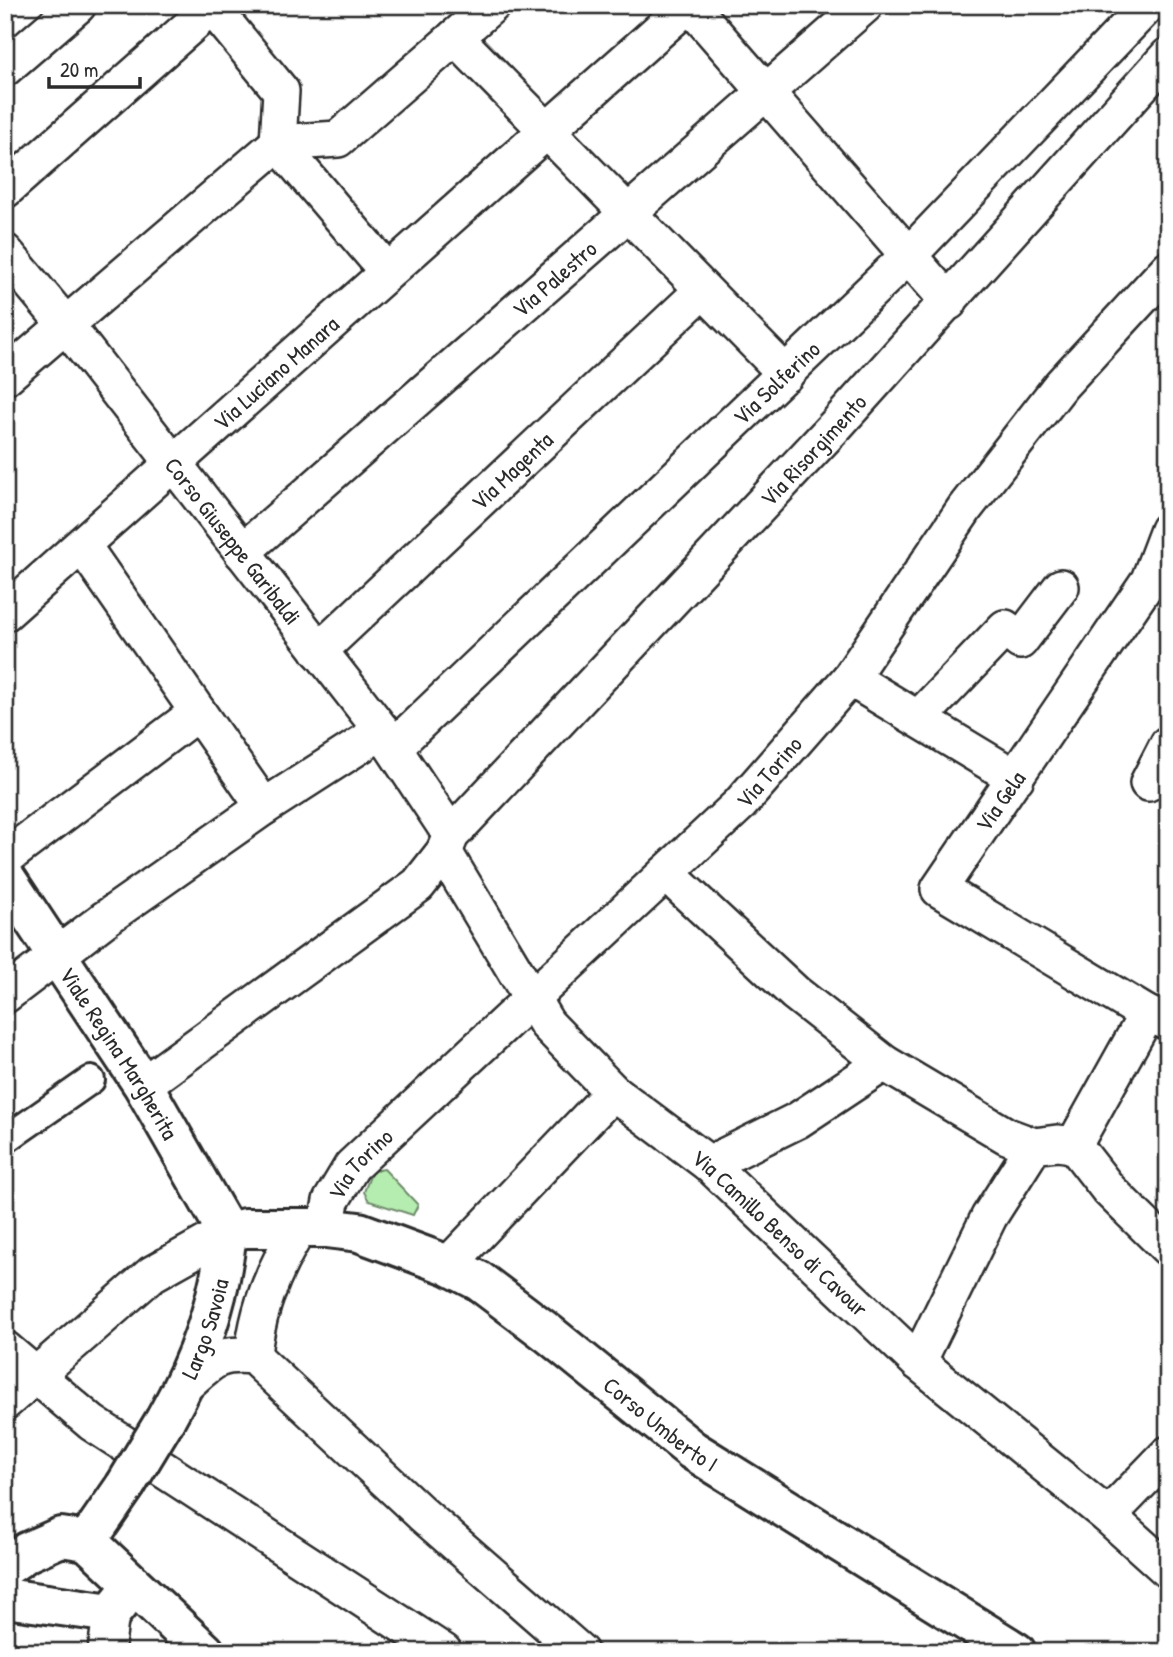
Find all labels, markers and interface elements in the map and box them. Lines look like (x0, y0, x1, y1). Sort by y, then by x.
scale bar (49, 46, 140, 90)
text: 20 m (60, 55, 98, 84)
street label: Via Palestro (505, 233, 603, 324)
street label: Via Luciano Manara (206, 308, 345, 437)
street label: Via Solferino (725, 333, 826, 431)
street label: Via Risorgimento (753, 387, 873, 512)
street label: Via Magenta (464, 424, 559, 516)
street label: Corso Giuseppe Garibaldi (158, 450, 309, 631)
street label: Via Torino (728, 729, 808, 814)
street label: Via Gela (968, 764, 1032, 838)
street label: Viale Regina Margherita (53, 960, 186, 1145)
street label: Via Torino (320, 1121, 399, 1205)
street label: Via Camillo Benso di Cavour (686, 1141, 876, 1323)
street label: Largo Savoia (173, 1276, 235, 1384)
street label: Corso Umberto I (597, 1369, 724, 1478)

